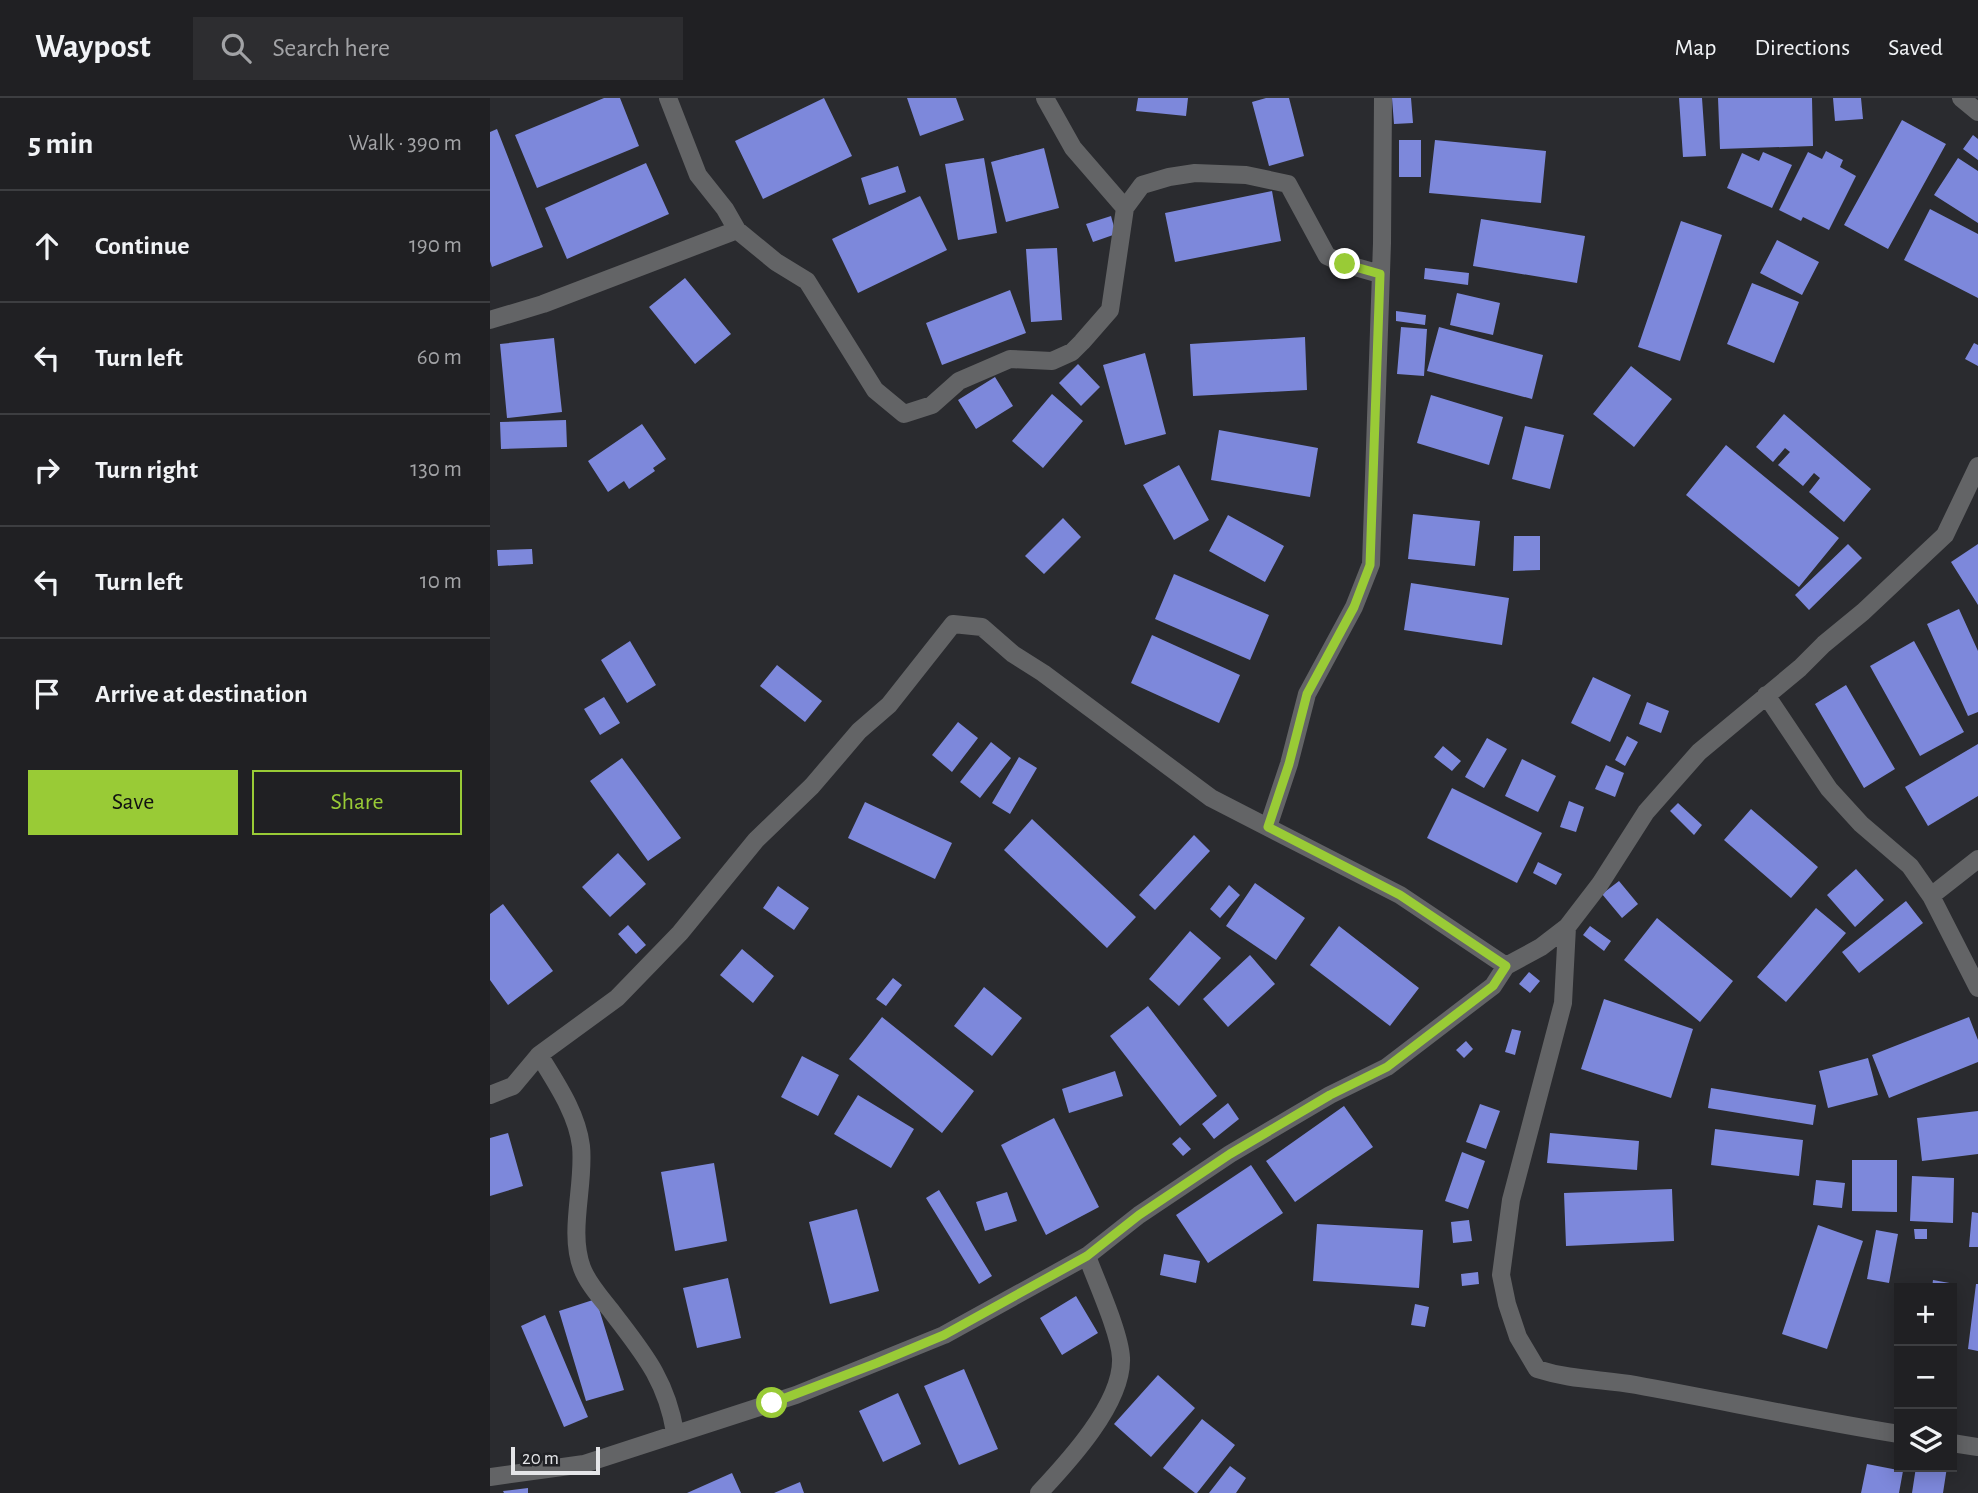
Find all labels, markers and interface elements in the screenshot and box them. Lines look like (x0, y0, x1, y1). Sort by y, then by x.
search box (193, 17, 683, 80)
icon: search (217, 29, 255, 67)
text: Waypost (35, 31, 151, 64)
text: Search here (273, 35, 390, 61)
text: Map (1674, 36, 1716, 60)
text: Directions (1754, 36, 1850, 60)
text: Saved (1888, 36, 1943, 60)
text: 5 min (28, 129, 93, 159)
text: Walk · 390 m (348, 132, 462, 155)
icon: ahead (28, 227, 66, 265)
text: Continue (95, 233, 190, 259)
text: 190 m (409, 234, 462, 257)
route end (1329, 248, 1360, 279)
icon: left (28, 339, 66, 377)
text: Turn left (95, 345, 183, 371)
text: 60 m (417, 346, 462, 369)
icon: right (28, 451, 66, 489)
text: Turn right (95, 457, 198, 483)
text: 130 m (410, 458, 462, 481)
icon: left (28, 563, 66, 601)
text: Turn left (95, 569, 183, 595)
text: 10 m (420, 570, 462, 593)
icon: arrive (28, 675, 66, 713)
text: Arrive at destination (95, 681, 308, 707)
button: Save (28, 770, 238, 835)
button: Share (252, 770, 462, 835)
map controls (1894, 1283, 1957, 1472)
button: + (1894, 1283, 1957, 1346)
button: − (1894, 1346, 1957, 1409)
route start (756, 1387, 787, 1418)
button: layers (1894, 1409, 1957, 1472)
scale bar (511, 1444, 600, 1476)
text: 20 m (522, 1449, 559, 1468)

